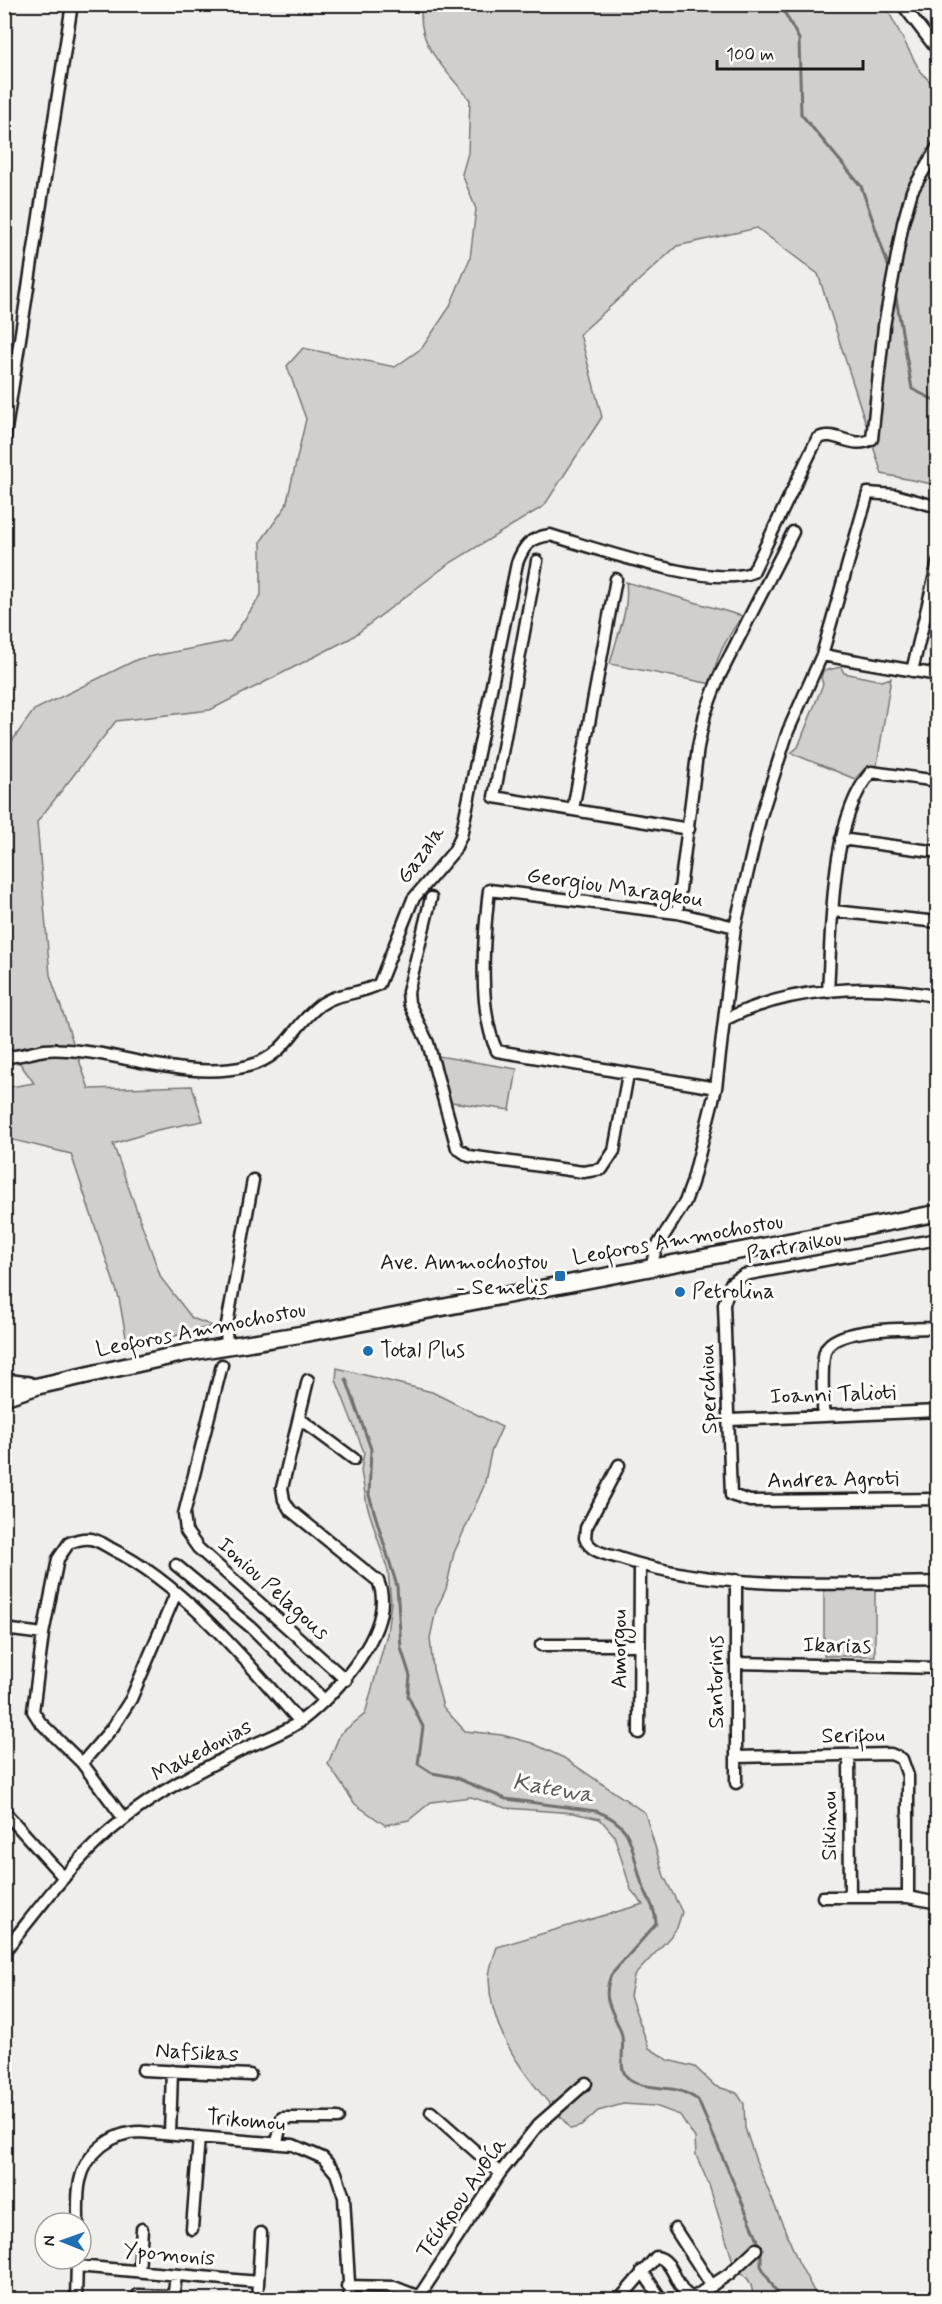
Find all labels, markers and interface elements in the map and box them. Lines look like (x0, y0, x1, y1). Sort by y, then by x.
scale bar (717, 33, 862, 71)
text: 100 m (726, 43, 774, 67)
street label: Gazala (391, 820, 452, 890)
street label: Georgiou Maragkou (524, 862, 705, 917)
street label: Leoforos Ammochostou (571, 1208, 786, 1274)
street label: Partraikou (744, 1224, 844, 1270)
place label: Ave. Ammochostou - Semelis (380, 1249, 548, 1302)
marker: Ave. Ammochostou - Semelis (553, 1269, 567, 1283)
place label: Petrolina (692, 1278, 775, 1306)
marker: Petrolina (673, 1285, 687, 1299)
street label: Leoforos Ammochostou (94, 1296, 309, 1366)
place label: Total Plus (380, 1337, 465, 1365)
street label: Sperchiou (693, 1343, 725, 1435)
marker: Total Plus (361, 1344, 375, 1358)
street label: Ioanni Talioti (770, 1379, 896, 1411)
street label: Andrea Agroti (767, 1465, 899, 1496)
street label: Ioniou Pelagous (209, 1531, 335, 1649)
street label: Amorgou (606, 1609, 637, 1689)
street label: Ikarias (803, 1631, 872, 1661)
street label: Santorinis (703, 1635, 731, 1729)
street label: Makedonias (147, 1713, 257, 1789)
street label: Serifou (821, 1721, 885, 1753)
water label: Katewa (510, 1767, 597, 1812)
street label: Sikinou (816, 1791, 844, 1861)
street label: Nafsikas (155, 2037, 240, 2069)
street label: Trikomou (205, 2104, 287, 2138)
street label: Τεύκρου Ανθία (410, 2132, 514, 2264)
north arrow (33, 2211, 93, 2271)
text: N (39, 2235, 60, 2246)
street label: Ypomonis (122, 2237, 216, 2273)

